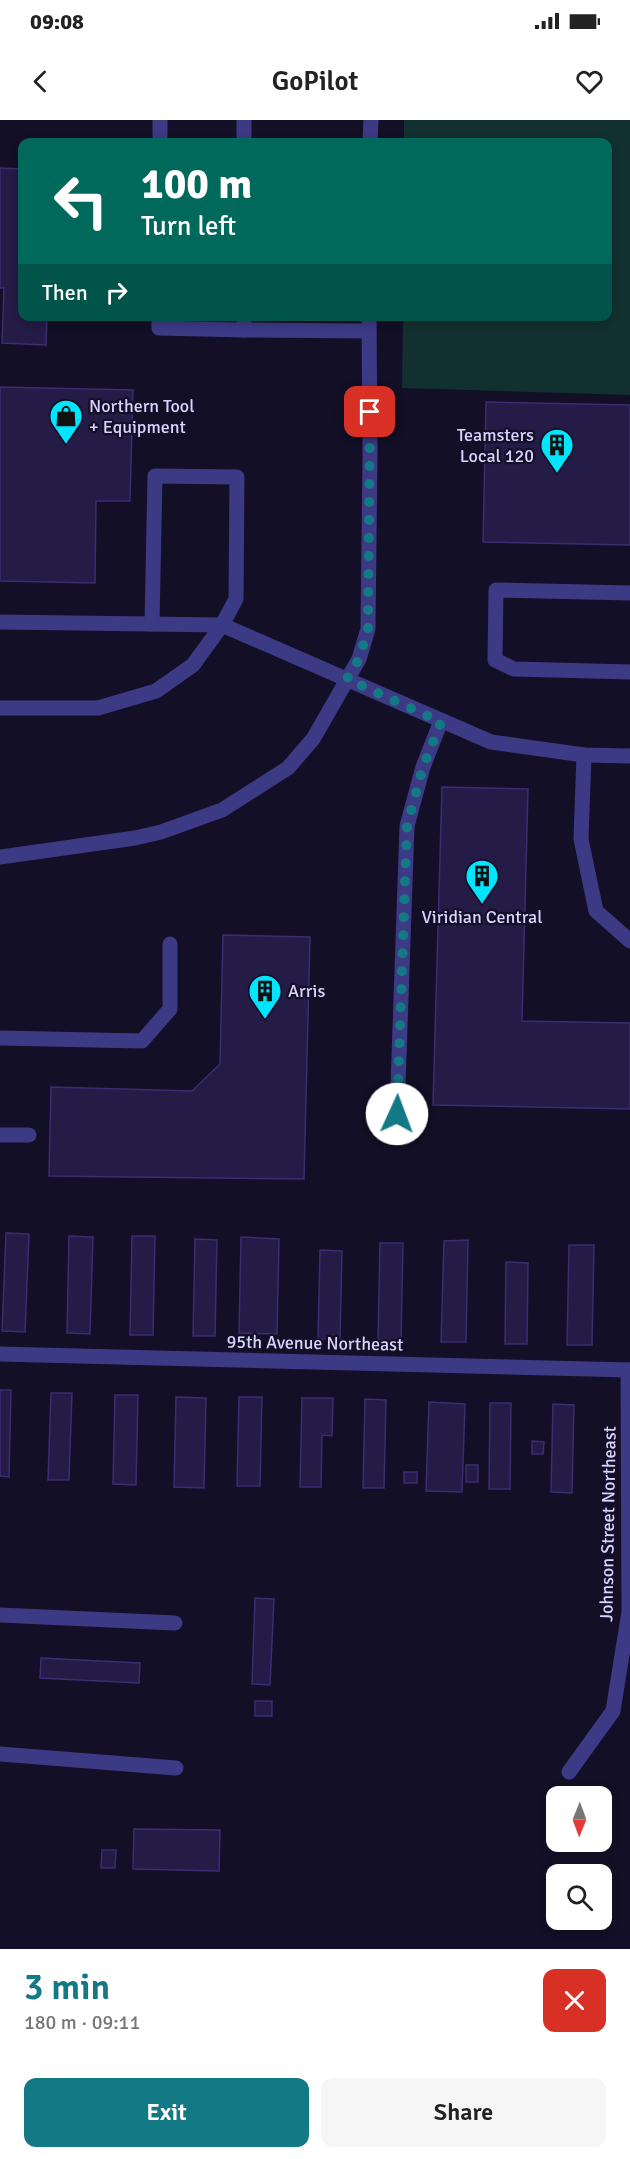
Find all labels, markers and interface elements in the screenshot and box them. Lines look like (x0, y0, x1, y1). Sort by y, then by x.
text: 09:08 (30, 8, 84, 35)
icon: back (24, 65, 57, 98)
text: GoPilot (272, 65, 358, 98)
icon: heart (573, 65, 606, 98)
text: 100 m (141, 159, 252, 210)
icon: left (42, 162, 120, 240)
text: Turn left (141, 210, 236, 243)
icon: right (100, 276, 133, 309)
text: Then (42, 279, 88, 306)
pin (344, 386, 395, 437)
place label: Northern Tool + Equipment (89, 395, 194, 438)
icon: arrive (353, 395, 386, 428)
shop icon: Northern Tool + Equipment (48, 398, 84, 445)
place label: Teamsters Local 120 (457, 424, 534, 467)
building icon: Teamsters Local 120 (539, 427, 575, 474)
building icon: Viridian Central (464, 858, 500, 905)
place label: Viridian Central (421, 906, 543, 928)
building icon: Arris (247, 973, 283, 1020)
place label: Arris (288, 980, 325, 1002)
position arrow (365, 1082, 429, 1146)
street label: 95th Avenue Northeast (226, 1330, 404, 1356)
street label: Johnson Street Northeast (595, 1426, 621, 1622)
north arrow (546, 1786, 612, 1852)
map controls (546, 1786, 612, 1930)
button: search (546, 1864, 612, 1930)
text: 3 min (24, 1965, 110, 2010)
button: close (543, 1969, 606, 2032)
text: 180 m · 09:11 (24, 2010, 140, 2035)
button: Exit (24, 2078, 309, 2147)
button: Share (321, 2078, 606, 2147)

